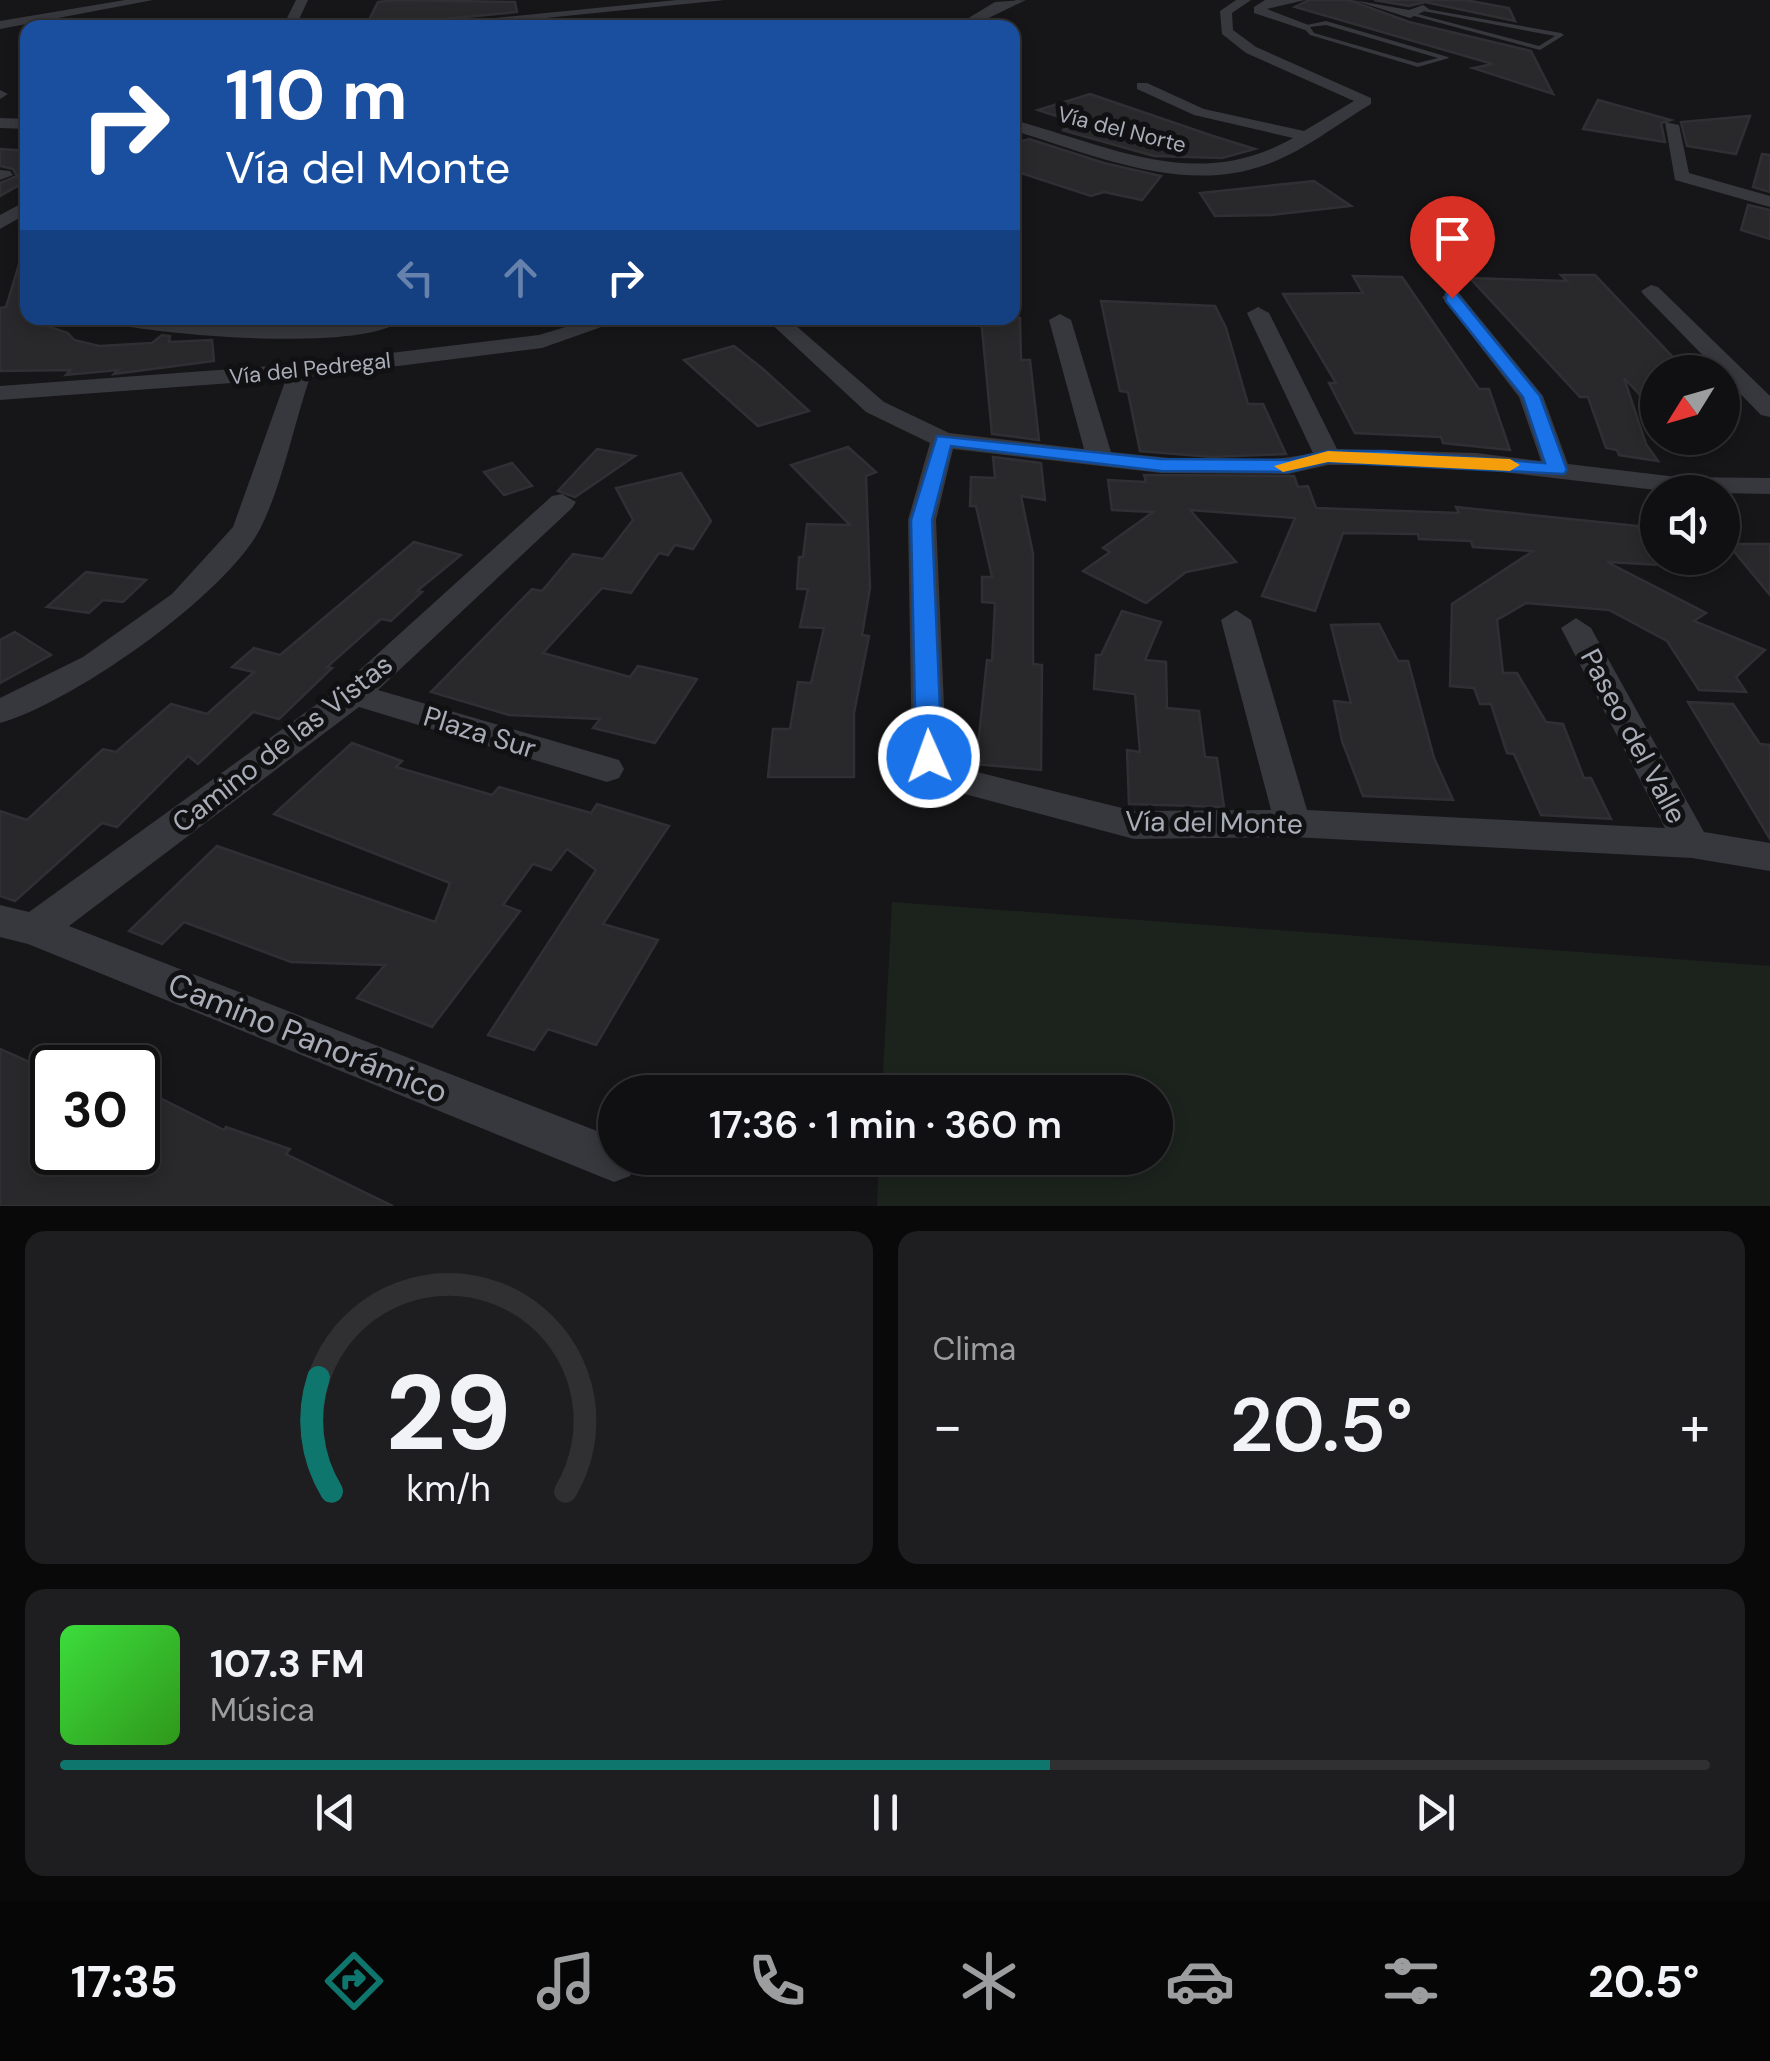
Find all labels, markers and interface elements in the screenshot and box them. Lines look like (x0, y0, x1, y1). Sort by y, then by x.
text: 110 m (225, 50, 408, 141)
icon: right (60, 60, 190, 190)
street label: Vía del Norte (1054, 99, 1189, 159)
text: Vía del Monte (225, 138, 510, 197)
pin (1410, 196, 1495, 299)
icon: arrive (1425, 211, 1480, 266)
icon: left (388, 250, 443, 305)
icon: ahead (493, 250, 548, 305)
icon: right (598, 250, 653, 305)
street label: Vía del Pedregal (228, 346, 392, 391)
north arrow (1640, 355, 1740, 455)
map controls (1640, 355, 1740, 575)
button: sound (1640, 475, 1740, 575)
street label: Paseo del Valle (1572, 642, 1695, 830)
street label: Camino de las Vistas (164, 646, 400, 841)
street label: Plaza Sur (419, 698, 541, 767)
position arrow (877, 705, 981, 809)
street label: Vía del Monte (1125, 802, 1303, 843)
street label: Camino Panorámico (162, 963, 454, 1113)
speed limit sign: 30 (30, 1045, 160, 1175)
text: 17:36 · 1 min · 360 m (709, 1100, 1062, 1150)
text: Clima (933, 1328, 1016, 1370)
text: 29 (386, 1346, 512, 1481)
text: 20.5° (1230, 1377, 1413, 1474)
text: − (933, 1390, 963, 1462)
text: + (1680, 1390, 1710, 1462)
text: km/h (407, 1466, 491, 1512)
text: 107.3 FM (210, 1639, 365, 1689)
text: Música (210, 1689, 315, 1731)
icon: previous (308, 1785, 363, 1840)
icon: pause (858, 1785, 913, 1840)
icon: next (1408, 1785, 1463, 1840)
icon: directions (319, 1946, 389, 2016)
icon: music (531, 1946, 601, 2016)
icon: phone (742, 1946, 812, 2016)
icon: climate (954, 1946, 1024, 2016)
icon: car (1165, 1946, 1235, 2016)
icon: filters (1376, 1946, 1446, 2016)
text: 17:35 (71, 1952, 178, 2011)
text: 20.5° (1588, 1952, 1699, 2011)

